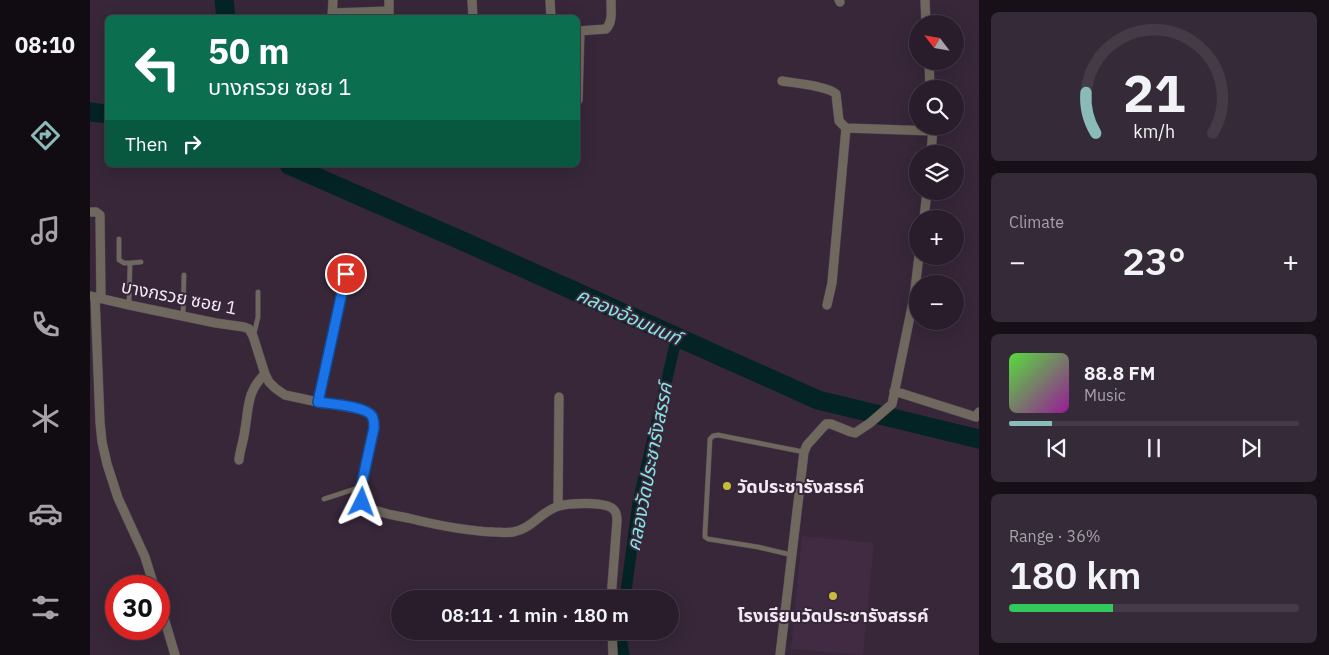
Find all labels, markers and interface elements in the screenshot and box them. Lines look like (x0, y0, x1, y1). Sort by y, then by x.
north arrow (909, 15, 964, 70)
map controls (909, 15, 964, 330)
text: 50 m (208, 28, 290, 74)
text: 08:10 (15, 30, 75, 59)
icon: left (125, 35, 190, 100)
text: 21 (1123, 59, 1185, 126)
text: บางกรวย ซอย 1 (208, 72, 351, 101)
button: search (909, 80, 964, 135)
icon: directions (28, 118, 63, 153)
text: km/h (1133, 120, 1175, 143)
icon: right (178, 130, 206, 158)
text: Then (125, 132, 168, 156)
button: layers (909, 145, 964, 200)
button: + (909, 210, 964, 265)
text: Climate (1009, 212, 1064, 232)
icon: music (28, 213, 63, 248)
text: 23° (1122, 236, 1186, 285)
text: − (1009, 243, 1026, 280)
text: + (1282, 243, 1299, 280)
pin (325, 253, 367, 295)
icon: arrive (332, 260, 360, 288)
street label: บางกรวย ซอย 1 (119, 275, 239, 319)
button: − (909, 275, 964, 330)
water label: คลองอ้อมนนท์ (573, 282, 689, 351)
icon: phone (28, 307, 63, 342)
text: 88.8 FM (1084, 361, 1155, 385)
water label: คลองวัดประชารังสรรค์ (621, 377, 678, 553)
text: Music (1084, 385, 1126, 405)
icon: climate (28, 401, 63, 436)
icon: previous (1043, 434, 1071, 462)
icon: pause (1140, 434, 1168, 462)
icon: next (1237, 434, 1265, 462)
position arrow (335, 475, 387, 527)
place label: วัดประชารังสรรค์ (737, 475, 864, 498)
marker: วัดประชารังสรรค์ (721, 480, 733, 492)
icon: car (28, 496, 63, 531)
text: Range · 36% (1009, 526, 1101, 546)
text: 180 km (1009, 550, 1141, 599)
speed limit sign: 30 (105, 575, 170, 640)
icon: filters (28, 590, 63, 625)
marker: โรงเรียนวัดประชารังสรรค์ (827, 590, 839, 602)
text: 08:11 · 1 min · 180 m (441, 603, 629, 627)
place label: โรงเรียนวัดประชารังสรรค์ (737, 604, 929, 627)

